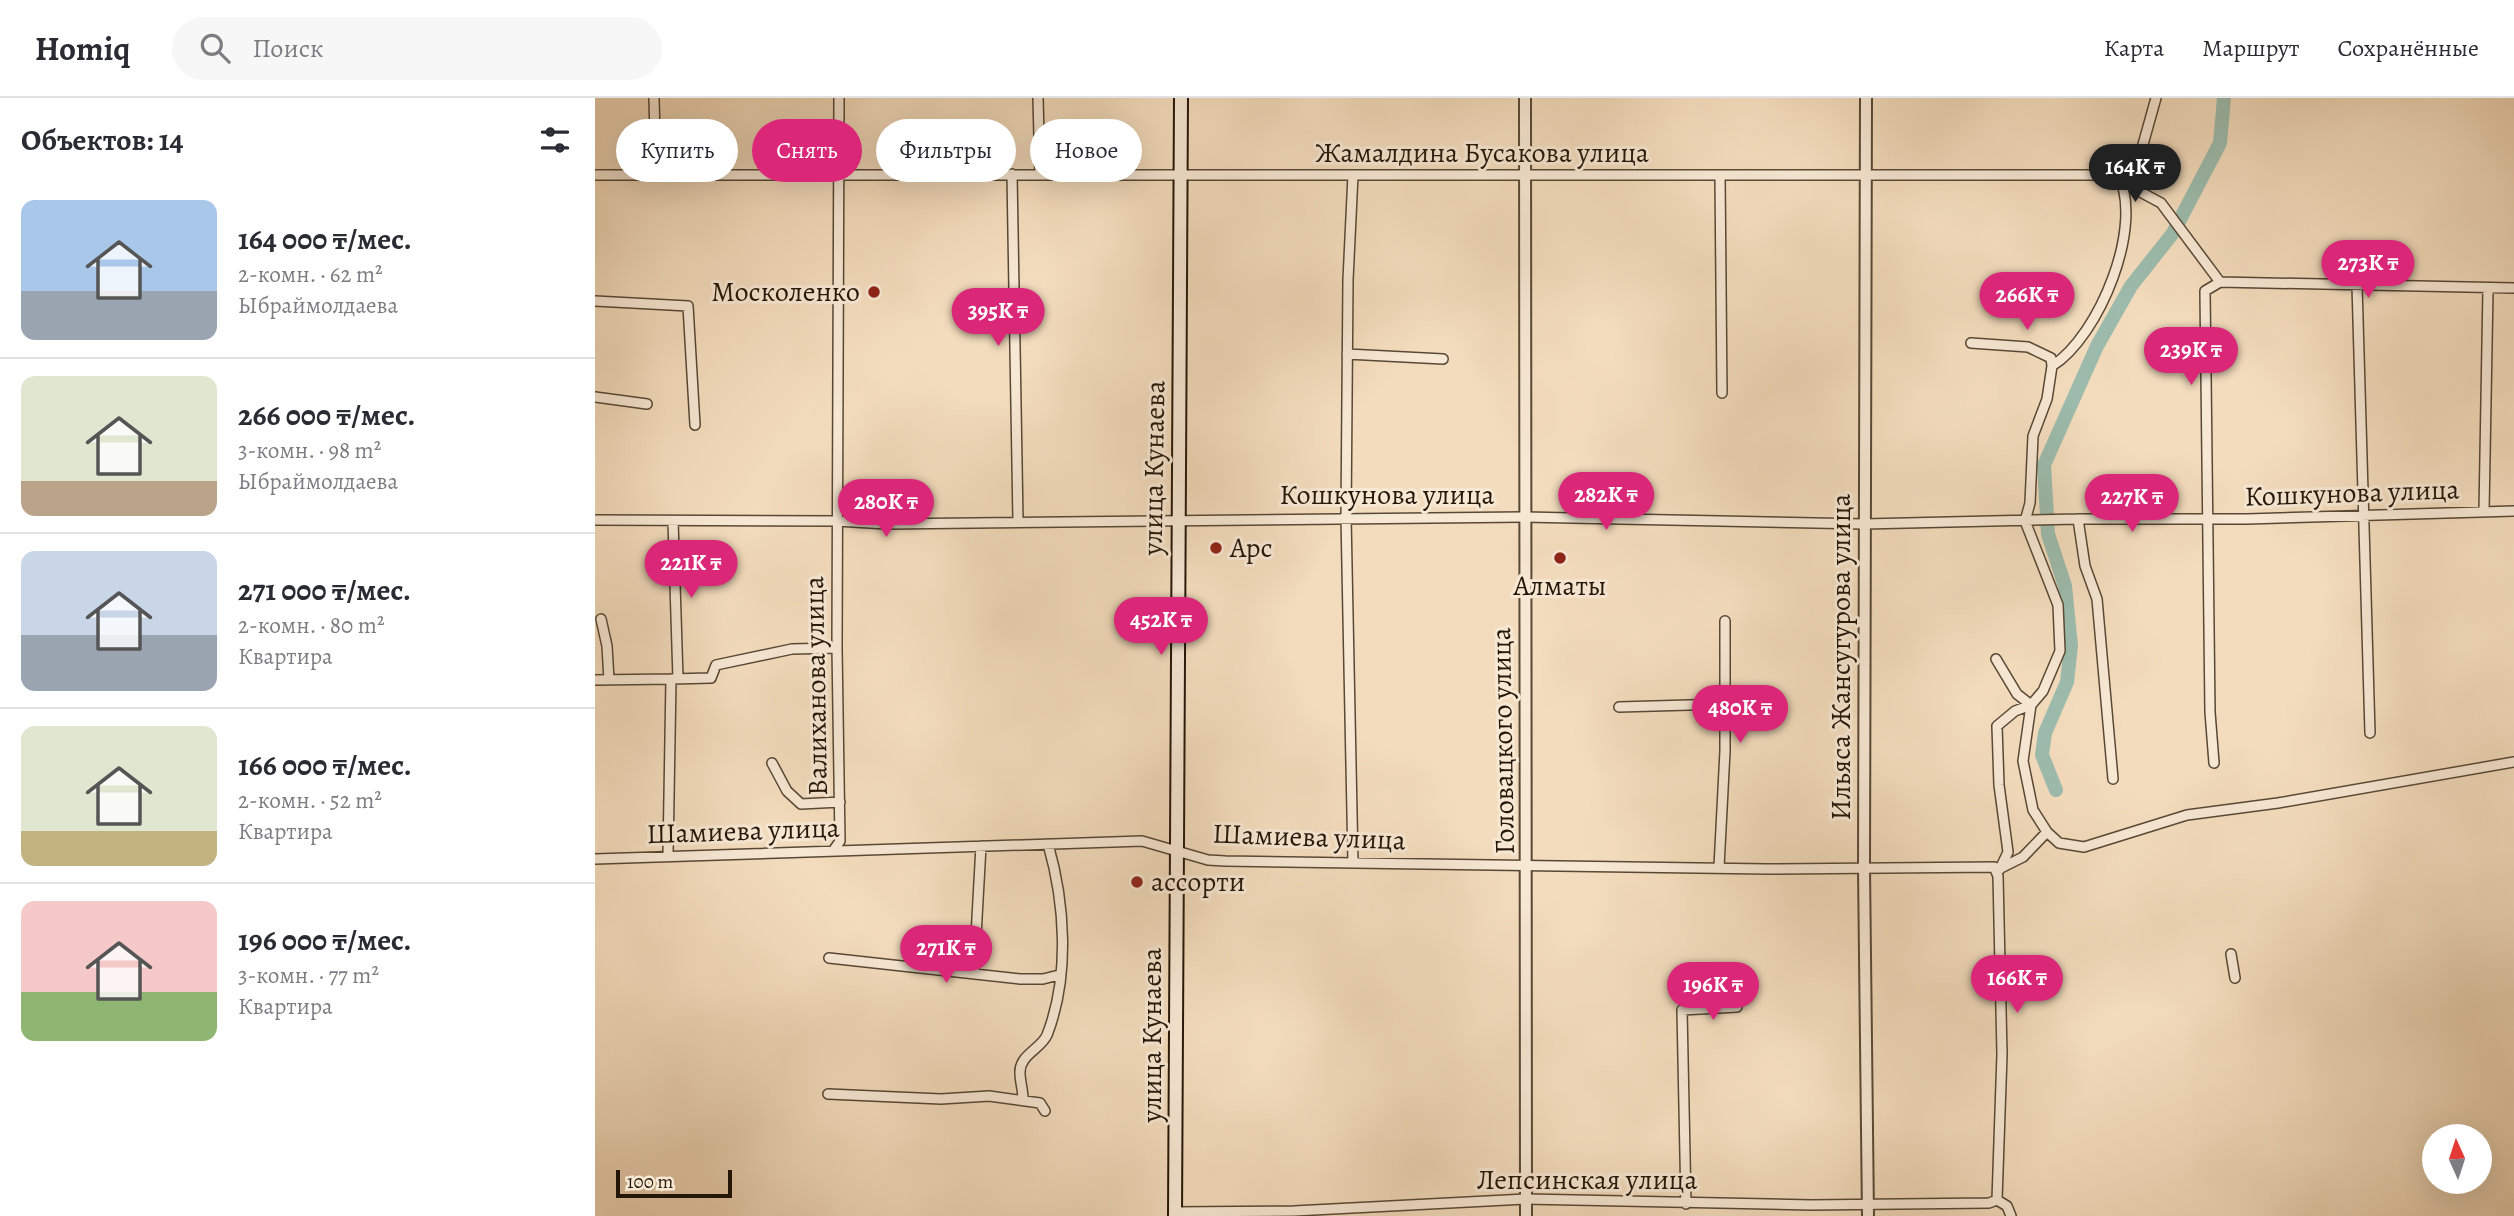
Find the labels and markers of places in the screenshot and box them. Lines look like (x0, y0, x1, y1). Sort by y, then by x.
pin: 164K ₸ (2078, 144, 2192, 204)
pin: 273K ₸ (2311, 240, 2425, 300)
pin: 266K ₸ (1970, 272, 2084, 332)
place label: Москоленко (711, 273, 860, 311)
marker: Москоленко (866, 284, 882, 300)
pin: 395K ₸ (941, 288, 1055, 348)
pin: 239K ₸ (2134, 328, 2248, 387)
pin: 282K ₸ (1549, 472, 1663, 532)
pin: 227K ₸ (2075, 474, 2189, 534)
pin: 280K ₸ (829, 480, 943, 539)
place label: Арс (1229, 529, 1273, 567)
pin: 221K ₸ (634, 540, 748, 600)
marker: Арс (1208, 540, 1224, 556)
marker: Алматы (1552, 550, 1568, 566)
place label: Алматы (1512, 567, 1607, 605)
pin: 452K ₸ (1104, 598, 1218, 657)
pin: 480K ₸ (1683, 686, 1797, 745)
place label: ассорти (1151, 863, 1245, 901)
marker: ассорти (1129, 874, 1145, 890)
pin: 271K ₸ (889, 926, 1003, 985)
pin: 166K ₸ (1960, 956, 2074, 1015)
pin: 196K ₸ (1656, 962, 1770, 1022)

